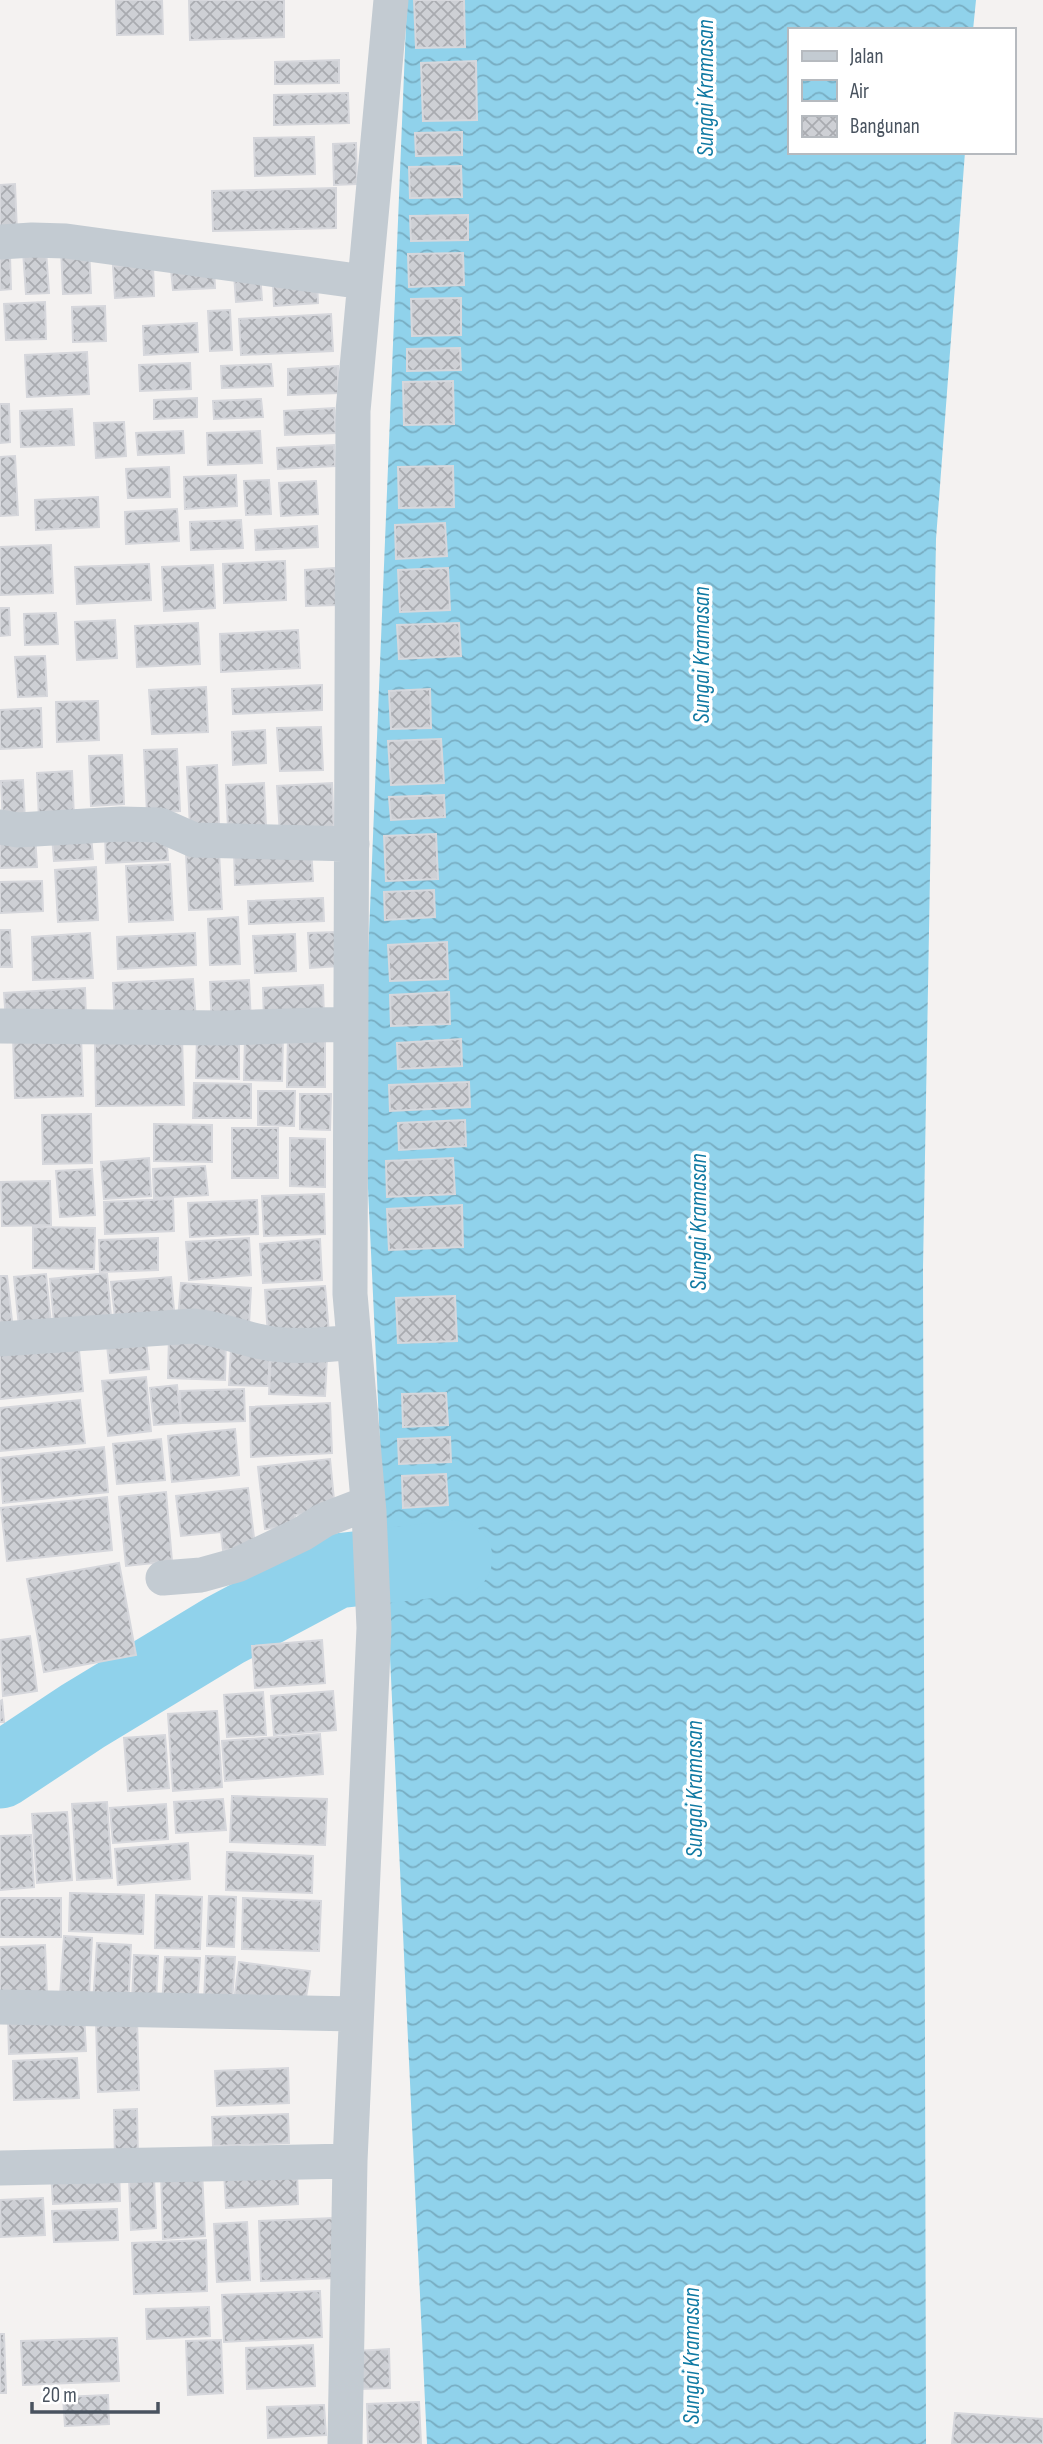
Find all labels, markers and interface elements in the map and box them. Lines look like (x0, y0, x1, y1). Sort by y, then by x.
water label: Sungai Kramasan (691, 19, 720, 157)
legend (788, 28, 1015, 154)
text: Jalan (849, 44, 883, 69)
text: Air (849, 79, 869, 104)
text: Bangunan (850, 114, 920, 139)
water label: Sungai Kramasan (687, 586, 716, 724)
water label: Sungai Kramasan (684, 1153, 713, 1291)
water label: Sungai Kramasan (680, 1720, 709, 1858)
water label: Sungai Kramasan (677, 2287, 706, 2425)
scale bar (32, 2370, 158, 2414)
text: 20 m (42, 2383, 77, 2408)

